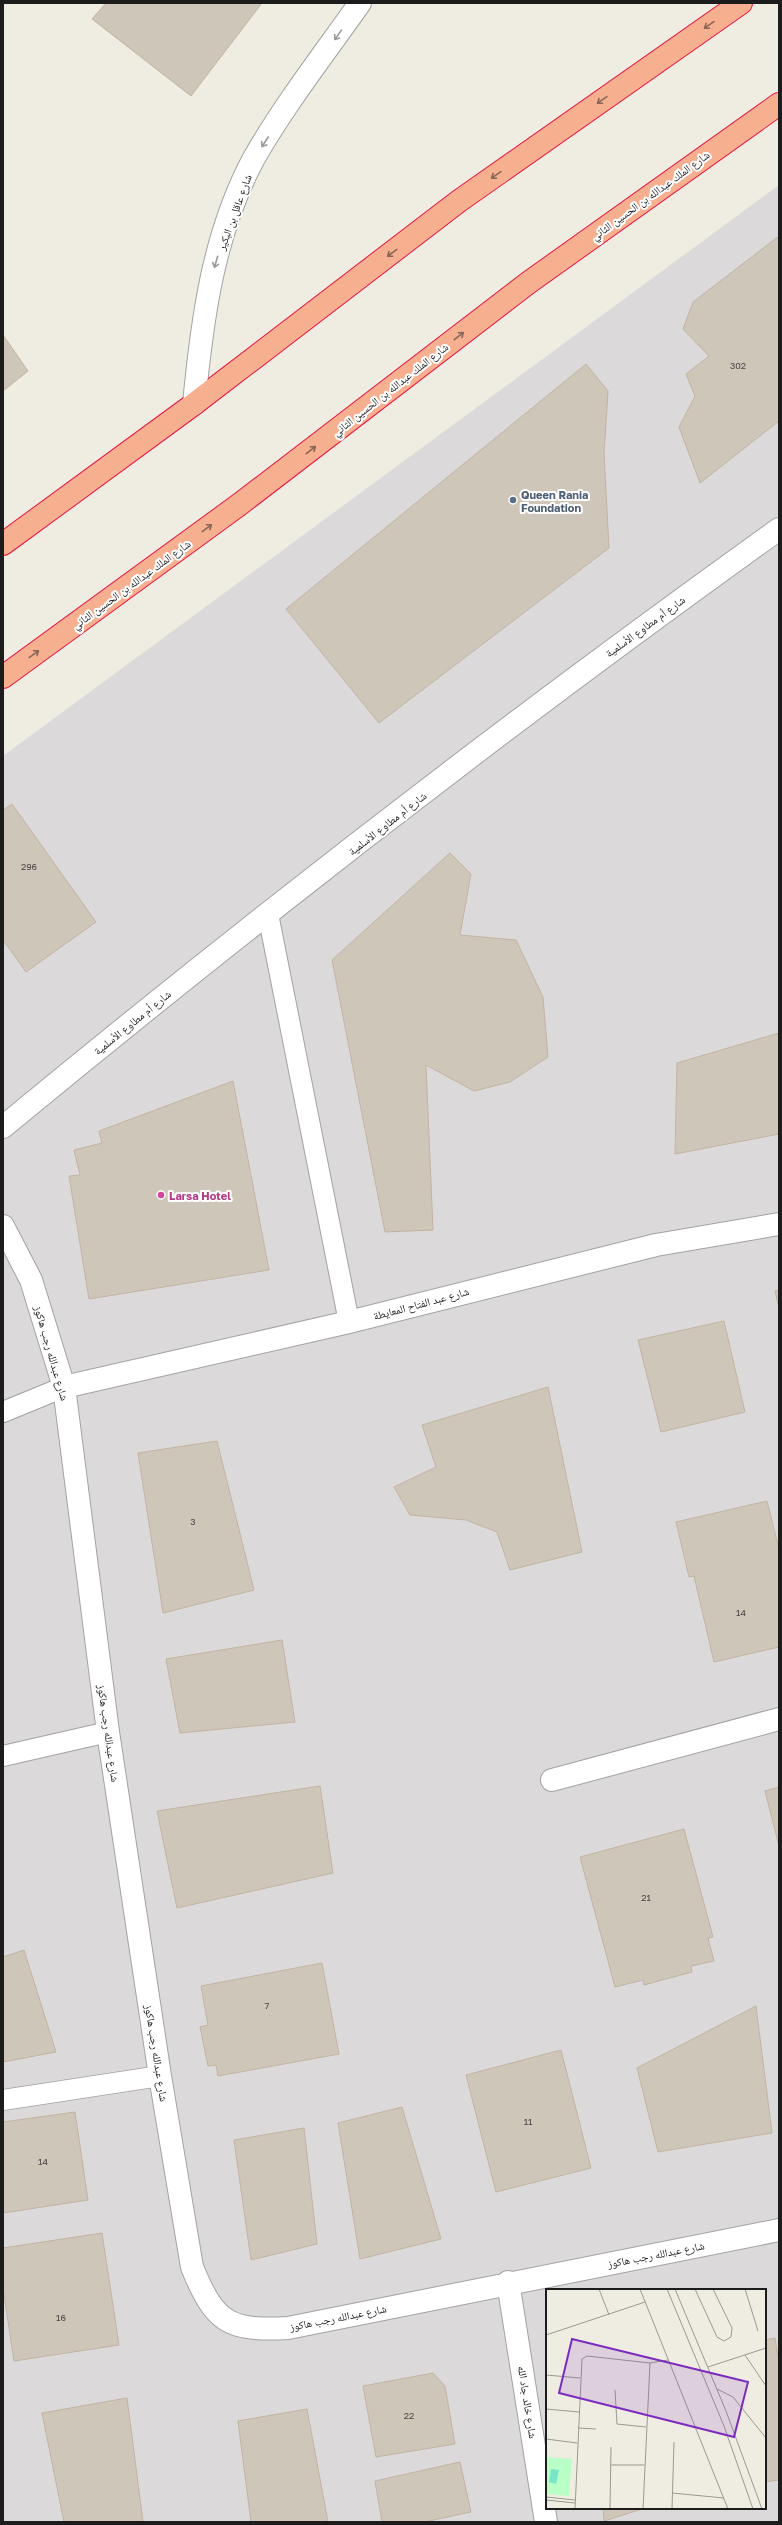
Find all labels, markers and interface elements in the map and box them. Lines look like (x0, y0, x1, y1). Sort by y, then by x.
one-way arrow (703, 21, 714, 29)
one-way arrow (334, 29, 342, 40)
one-way arrow (597, 96, 608, 104)
one-way arrow (261, 137, 269, 148)
street label: شارع الملك عبدالله بن الحسين الثاني (588, 148, 713, 245)
one-way arrow (491, 171, 502, 179)
street label: شارع عاقل بن البكير (214, 172, 255, 253)
one-way arrow (386, 248, 397, 257)
one-way arrow (212, 255, 219, 268)
one-way arrow (453, 332, 464, 341)
street label: شارع الملك عبدالله بن الحسين الثاني (330, 340, 452, 440)
house number: 302 (730, 360, 746, 371)
one-way arrow (306, 445, 317, 454)
place label: Queen Rania Foundation (521, 488, 588, 514)
marker: Queen Rania Foundation (508, 495, 518, 505)
one-way arrow (202, 524, 213, 532)
street label: شارع الملك عبدالله بن الحسين الثاني (69, 537, 194, 634)
street label: شارع أم مطاوع الأسلمية (603, 593, 688, 660)
one-way arrow (29, 650, 40, 658)
street label: شارع أم مطاوع الأسلمية (345, 789, 429, 858)
house number: 296 (21, 861, 37, 872)
street label: شارع أم مطاوع الأسلمية (91, 987, 174, 1058)
place label: Larsa Hotel (169, 1189, 231, 1202)
marker: Larsa Hotel (156, 1190, 166, 1200)
street label: شارع عبد الفتاح المعايطة (372, 1284, 471, 1323)
street label: شارع عبدالله رجب هاكوز (31, 1303, 72, 1402)
house number: 3 (190, 1516, 196, 1527)
house number: 14 (736, 1607, 746, 1618)
street label: شارع عبدالله رجب هاكوز (95, 1682, 122, 1783)
house number: 21 (641, 1892, 651, 1903)
house number: 7 (265, 2000, 270, 2011)
street label: شارع عبدالله رجب هاكوز (142, 2002, 171, 2103)
house number: 11 (524, 2116, 533, 2127)
house number: 14 (38, 2156, 48, 2167)
street label: شارع عبدالله رجب هاكوز (606, 2238, 706, 2271)
inset map (546, 2289, 766, 2509)
street label: شارع عبدالله رجب هاكوز (288, 2301, 388, 2334)
house number: 16 (56, 2312, 66, 2323)
street label: شارع خالد جاد الله (515, 2365, 540, 2439)
house number: 22 (404, 2410, 414, 2421)

